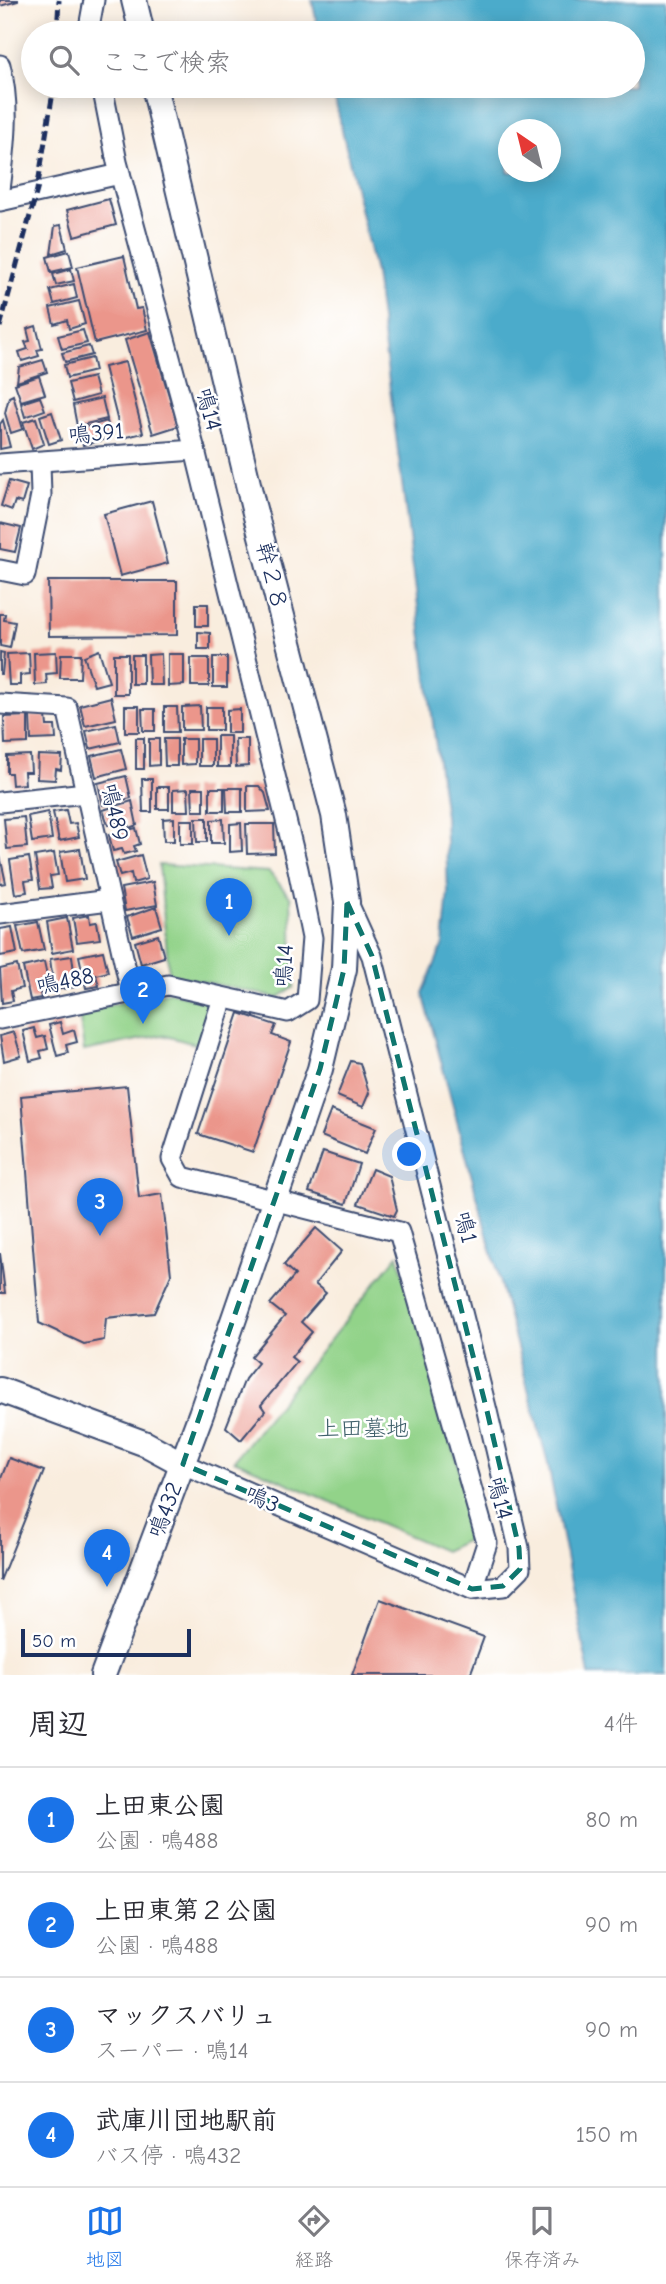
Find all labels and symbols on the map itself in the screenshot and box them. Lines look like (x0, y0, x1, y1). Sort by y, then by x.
north arrow (498, 119, 561, 182)
street label: 鳴14 (190, 385, 228, 433)
street label: 鳴391 (67, 417, 125, 449)
street label: 幹２８ (251, 539, 293, 613)
street label: 鳴489 (96, 781, 134, 843)
pin: 1 (206, 878, 252, 936)
street label: 鳴14 (269, 944, 299, 988)
street label: 鳴488 (34, 962, 96, 1000)
pin: 2 (120, 966, 166, 1024)
your location (392, 1137, 426, 1171)
pin: 3 (77, 1178, 123, 1236)
street label: 鳴1 (449, 1208, 483, 1246)
park label: 上田墓地 (317, 1415, 409, 1442)
street label: 鳴14 (481, 1474, 519, 1522)
street label: 鳴432 (142, 1478, 188, 1542)
street label: 鳴3 (241, 1480, 283, 1518)
pin: 4 (84, 1529, 130, 1587)
scale bar (21, 1626, 191, 1658)

